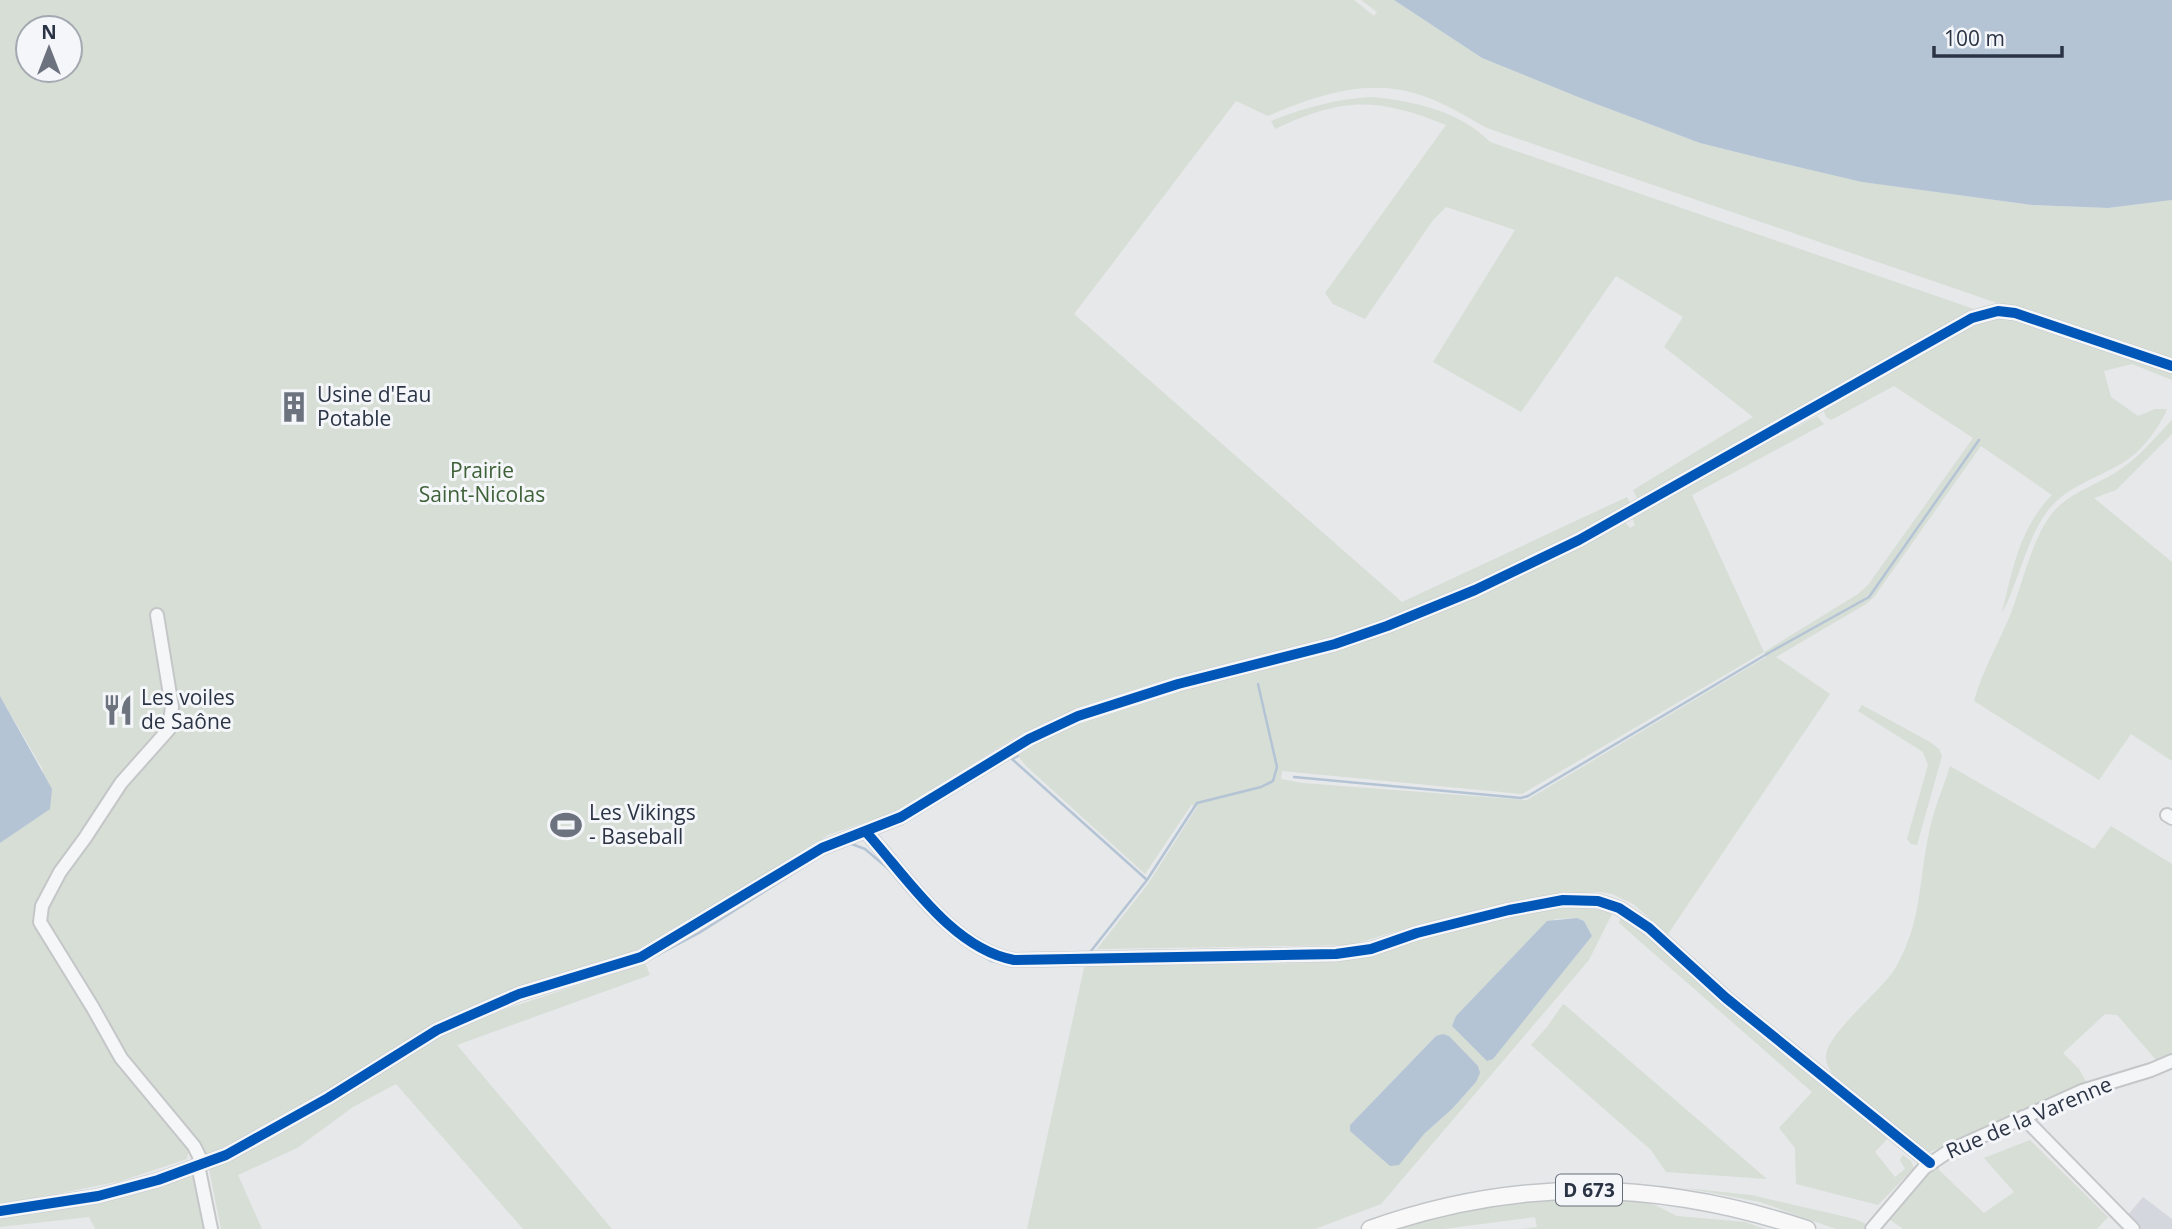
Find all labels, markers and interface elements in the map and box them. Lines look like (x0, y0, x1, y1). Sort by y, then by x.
north arrow (14, 14, 84, 84)
scale bar (1934, 14, 2062, 58)
text: N (41, 19, 57, 45)
text: 100 m (1944, 24, 2005, 52)
place label: Usine d'Eau Potable (317, 380, 431, 432)
building icon: Usine d'Eau Potable (277, 390, 311, 424)
park label: Prairie Saint-Nicolas (419, 456, 545, 508)
place label: Les voiles de Saône (141, 683, 235, 735)
restaurant icon: Les voiles de Saône (101, 693, 135, 727)
place label: Les Vikings - Baseball (589, 798, 696, 850)
sports icon: Les Vikings - Baseball (549, 808, 583, 842)
street label: Rue de la Varenne (1941, 1069, 2116, 1165)
road number: D 673 (1556, 1174, 1622, 1206)

